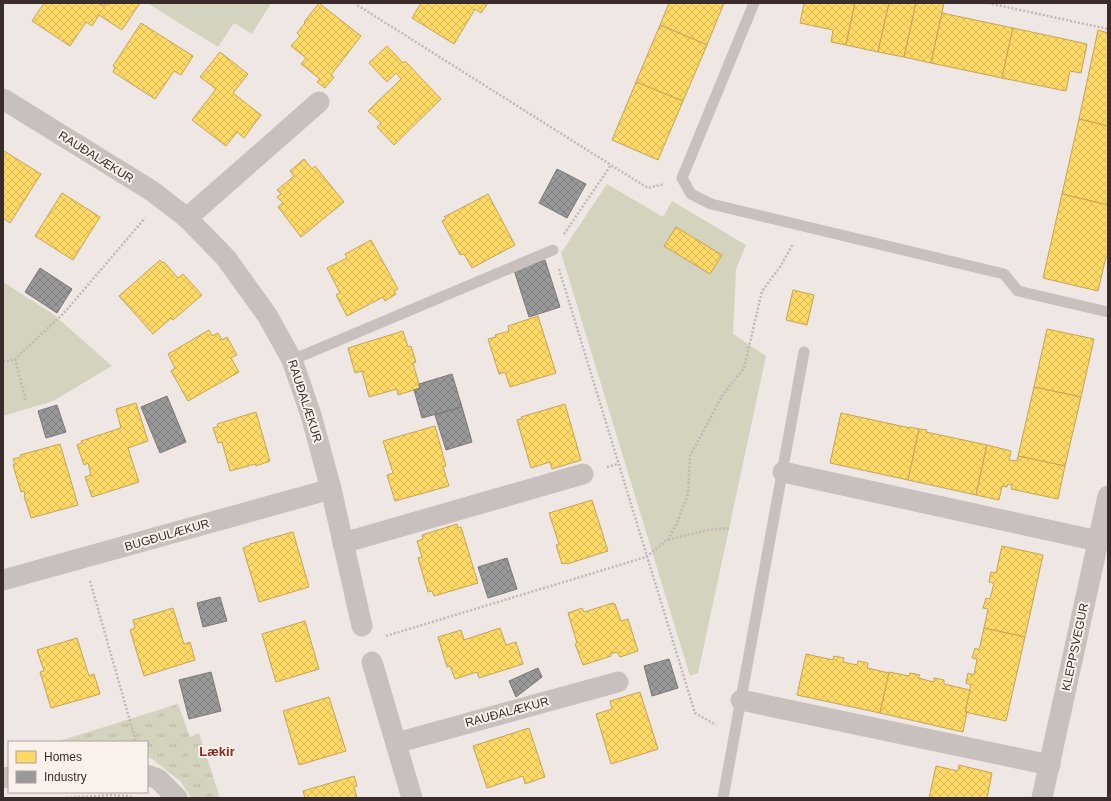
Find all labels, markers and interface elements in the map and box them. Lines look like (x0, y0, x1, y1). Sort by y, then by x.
street label: RAUÐALÆKUR (56, 128, 136, 186)
street label: RAUÐALÆKUR (285, 358, 325, 444)
street label: BUGÐULÆKUR (123, 516, 211, 554)
street label: KLEPPSVEGUR (1059, 602, 1091, 692)
street label: RAUÐALÆKUR (464, 694, 551, 730)
legend (8, 741, 148, 793)
district label: Lækir (199, 744, 235, 759)
text: Homes (44, 750, 82, 764)
text: Industry (44, 770, 87, 784)

